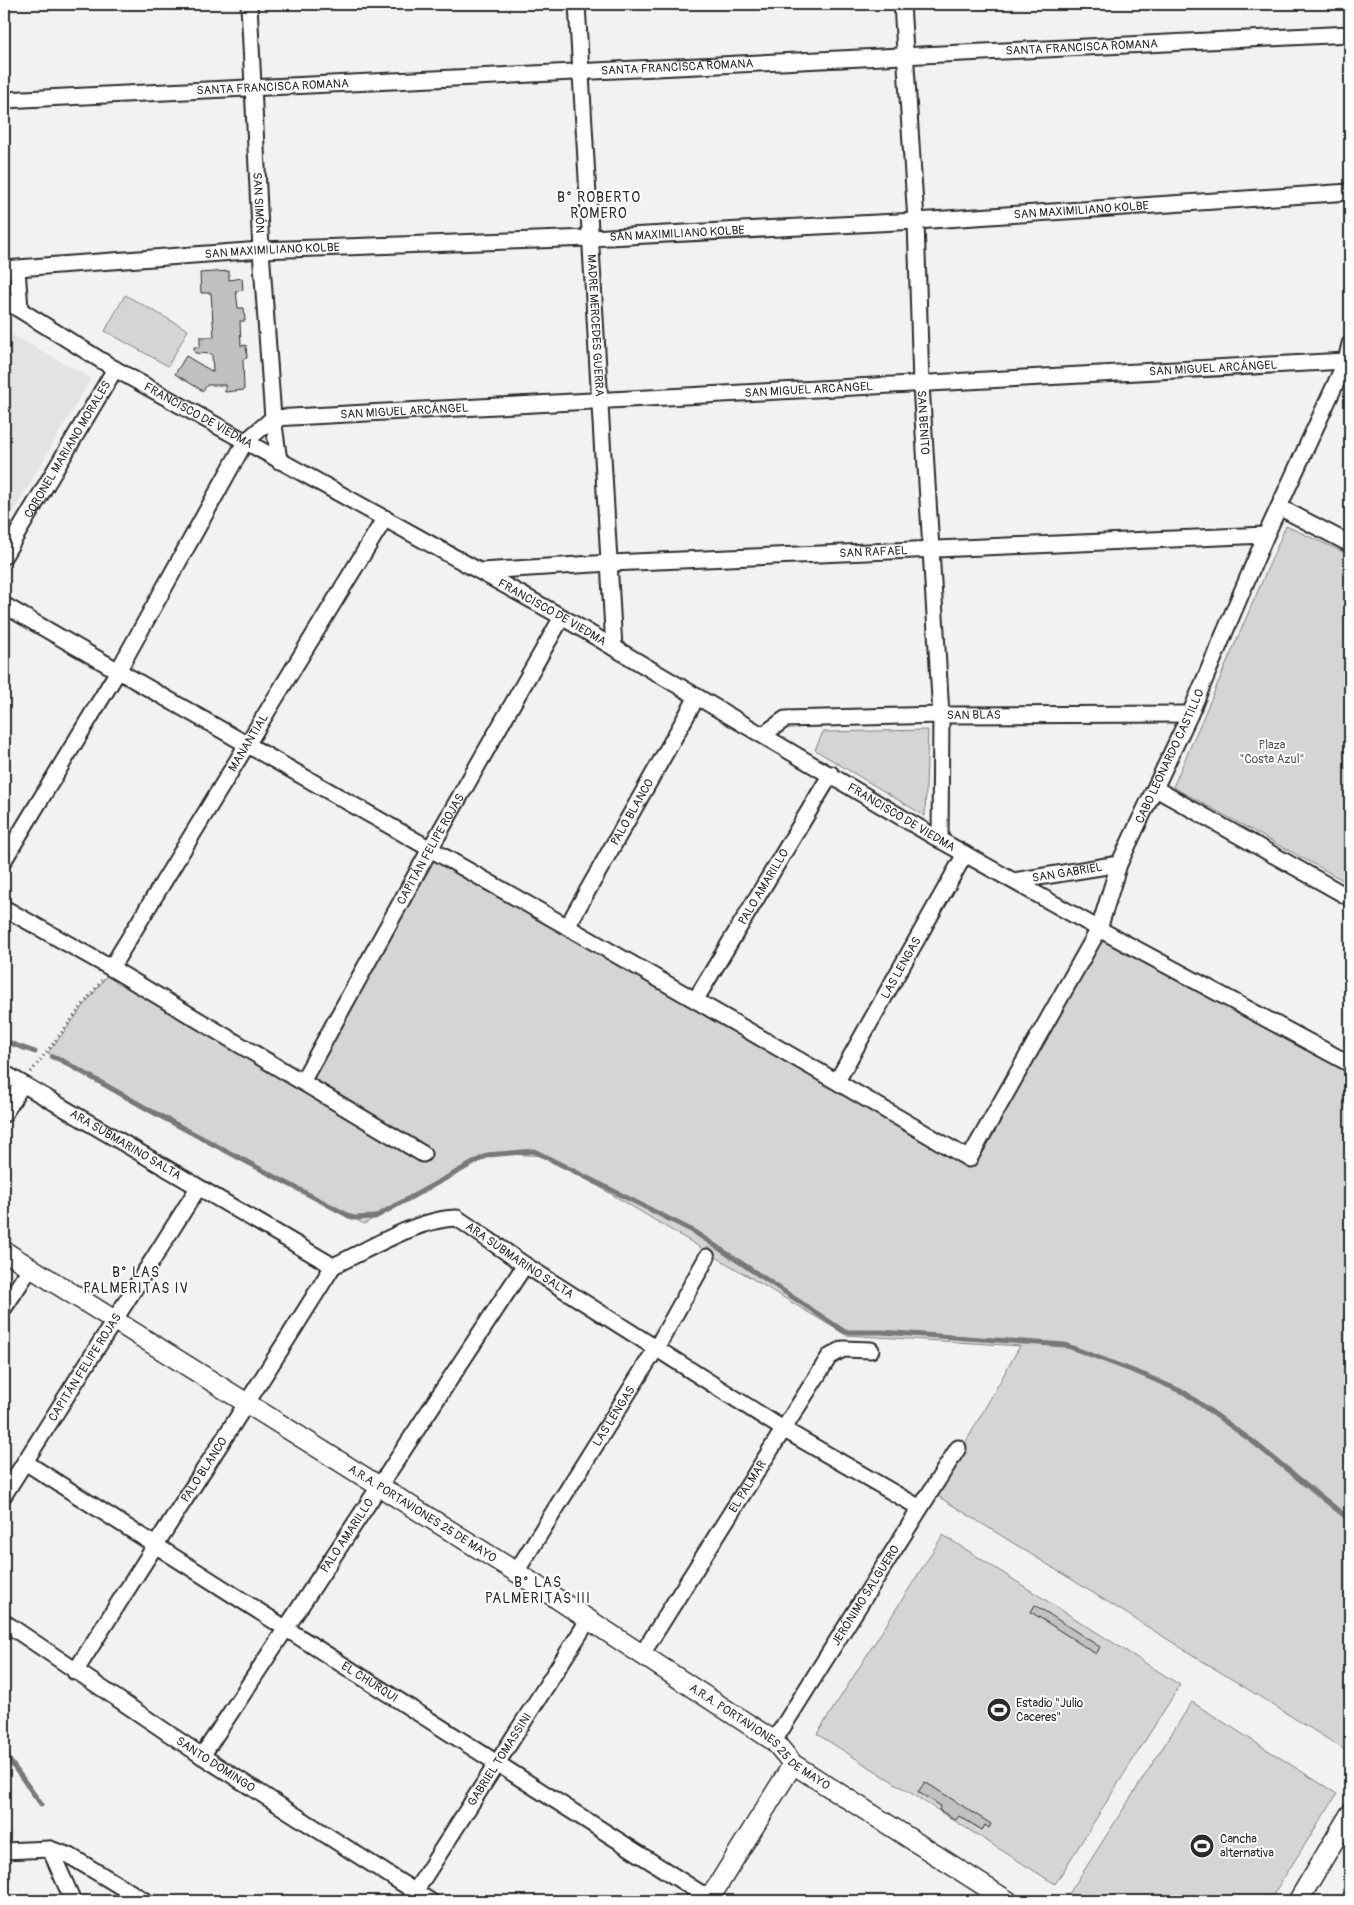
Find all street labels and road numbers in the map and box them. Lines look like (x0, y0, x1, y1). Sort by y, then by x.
street label: SANTA FRANCISCA ROMANA (1005, 36, 1158, 59)
street label: SANTA FRANCISCA ROMANA (601, 56, 754, 79)
street label: SANTA FRANCISCA ROMANA (196, 76, 349, 99)
street label: SAN SIMÓN (249, 172, 268, 234)
street label: SAN MAXIMILIANO KOLBE (1013, 198, 1149, 222)
street label: SAN MAXIMILIANO KOLBE (609, 223, 745, 245)
street label: SAN MAXIMILIANO KOLBE (204, 240, 340, 262)
street label: MADRE MERCEDES GUERRA (583, 254, 607, 397)
street label: SAN MIGUEL ARCÁNGEL (1149, 358, 1278, 379)
street label: CORONEL MARIANO MORALES (21, 378, 114, 521)
street label: FRANCISCO DE VIEDMA (141, 379, 255, 452)
street label: SAN MIGUEL ARCÁNGEL (744, 379, 874, 401)
street label: SAN BENITO (913, 390, 932, 456)
street label: SAN MIGUEL ARCÁNGEL (340, 401, 469, 422)
street label: SAN RAFAEL (839, 543, 908, 561)
street label: FRANCISCO DE VIEDMA (495, 576, 609, 650)
street label: CABO LEONARDO CASTILLO (1132, 687, 1208, 826)
street label: SAN BLAS (947, 708, 1001, 723)
street label: MANANTIAL (225, 711, 272, 774)
street label: PALO BLANCO (608, 776, 657, 848)
street label: FRANCISCO DE VIEDMA (845, 780, 958, 855)
street label: CAPITÁN FELIPE ROJAS (394, 791, 468, 907)
street label: PALO AMARILLO (735, 846, 793, 928)
street label: SAN GABRIEL (1031, 860, 1104, 886)
street label: LAS LENGAS (878, 935, 925, 1001)
street label: ARA SUBMARINO SALTA (67, 1106, 184, 1183)
street label: ARA SUBMARINO SALTA (463, 1219, 576, 1302)
street label: CAPITÁN FELIPE ROJAS (45, 1311, 125, 1424)
street label: LAS LENGAS (590, 1383, 639, 1449)
street label: PALO BLANCO (178, 1434, 231, 1505)
street label: EL PALMAR (726, 1458, 770, 1516)
street label: A.R.A. PORTAVIONES 25 DE MAYO (345, 1462, 499, 1566)
street label: PALO AMARILLO (318, 1495, 378, 1576)
street label: JERÓNIMO SALGUERO (829, 1542, 903, 1649)
street label: EL CHURQUI (338, 1659, 401, 1706)
street label: A.R.A. PORTAVIONES 25 DE MAYO (686, 1681, 833, 1794)
street label: GABRIEL TOMASSINI (464, 1710, 535, 1809)
street label: SANTO DOMINGO (173, 1734, 258, 1796)

